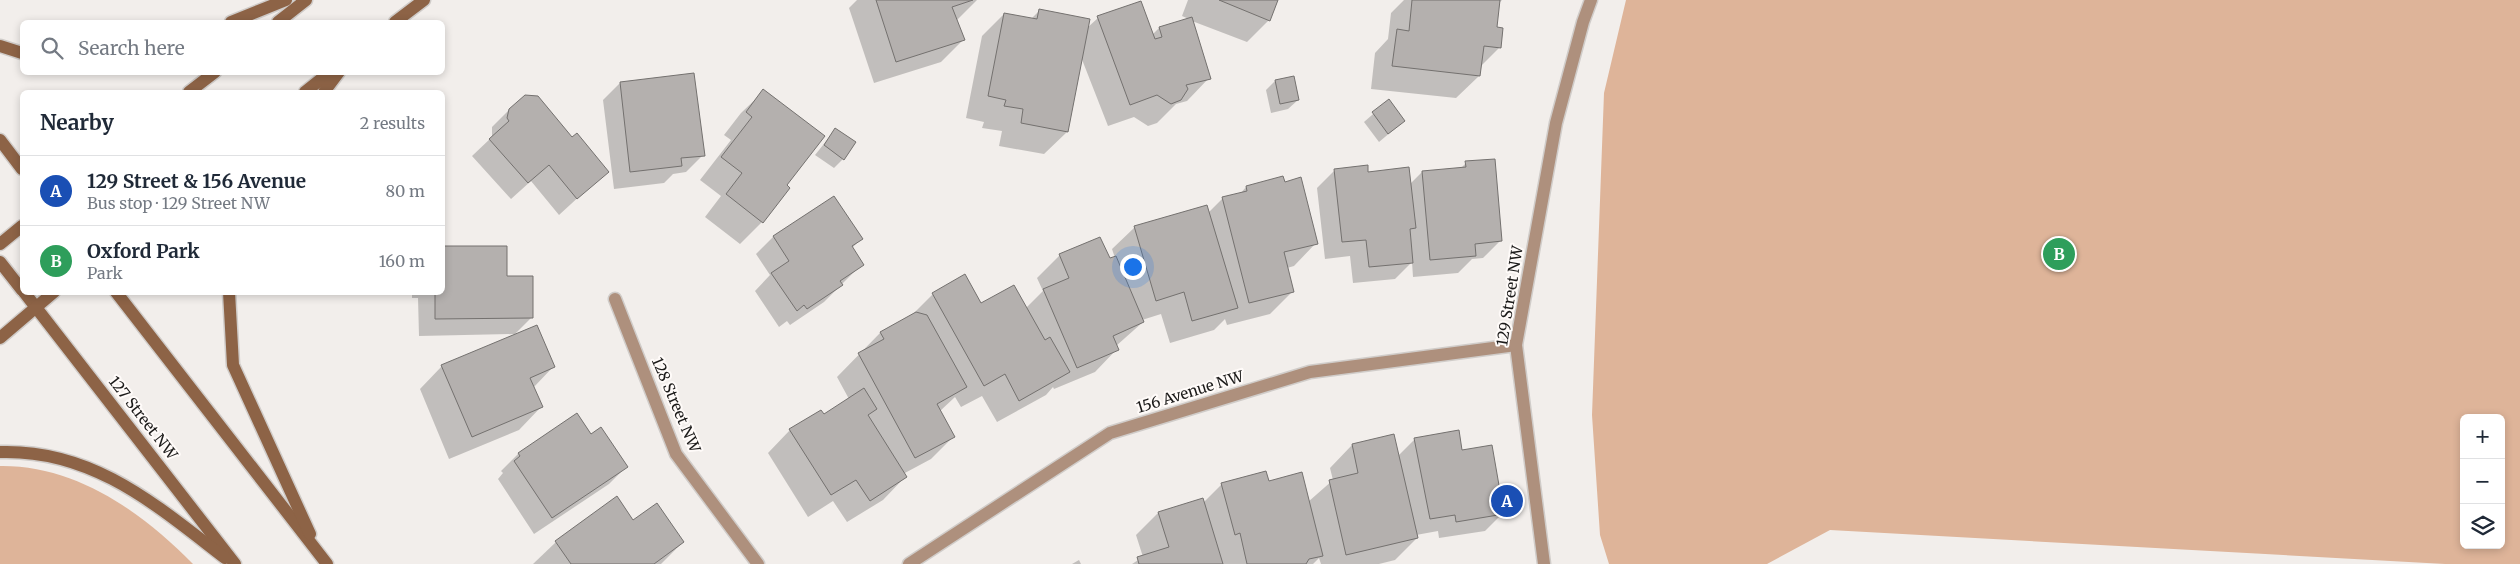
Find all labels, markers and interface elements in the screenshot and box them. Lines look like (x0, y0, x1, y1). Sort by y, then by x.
search box (20, 20, 445, 75)
icon: search (38, 34, 66, 62)
text: Search here (78, 36, 185, 60)
text: Nearby (40, 109, 114, 136)
text: 2 results (360, 113, 425, 133)
text: 129 Street & 156 Avenue (87, 169, 306, 193)
text: A (50, 181, 62, 201)
text: 80 m (386, 181, 425, 201)
text: Bus stop · 129 Street NW (87, 193, 270, 213)
pin: B (2043, 235, 2075, 273)
text: Oxford Park (87, 239, 200, 263)
street label: 129 Street NW (1492, 243, 1527, 347)
text: B (50, 251, 62, 271)
text: 160 m (379, 251, 425, 271)
your location (1120, 254, 1146, 280)
text: Park (87, 263, 123, 283)
street label: 128 Street NW (648, 354, 705, 456)
street label: 156 Avenue NW (1134, 366, 1247, 417)
street label: 127 Street NW (105, 372, 183, 464)
map controls (2460, 414, 2505, 549)
button: + (2460, 414, 2505, 459)
button: − (2460, 459, 2505, 504)
pin: A (1491, 482, 1523, 520)
button: layers (2460, 504, 2505, 549)

